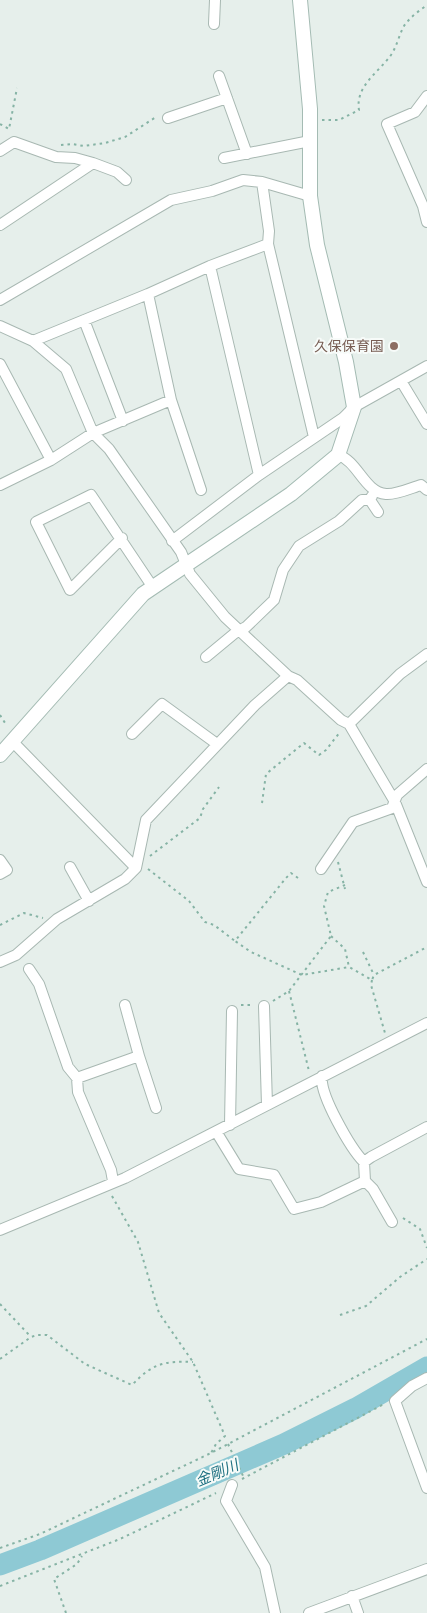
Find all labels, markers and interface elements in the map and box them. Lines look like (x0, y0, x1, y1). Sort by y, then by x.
place label: 久保保育園 (314, 337, 384, 355)
marker: 久保保育園 (388, 340, 400, 352)
water label: 金剛川 (192, 1454, 243, 1490)

